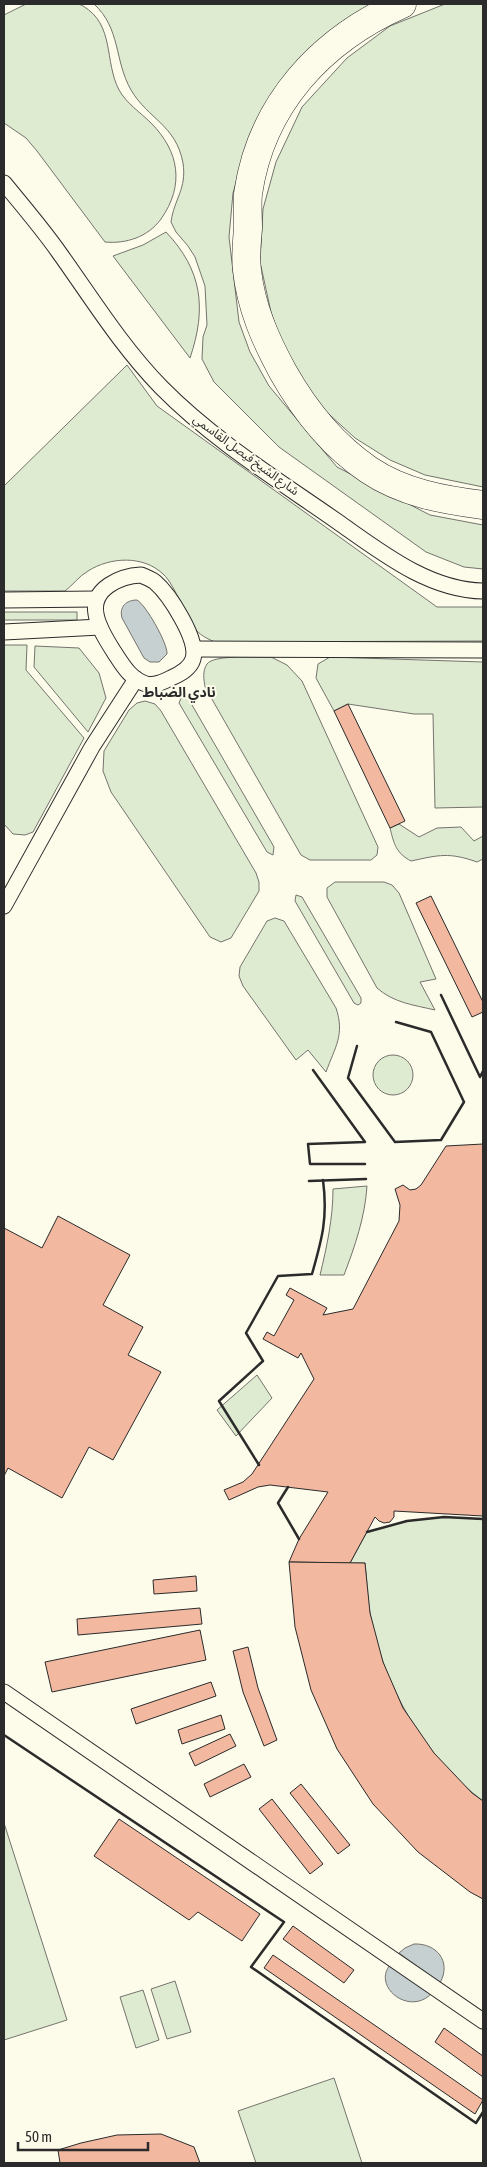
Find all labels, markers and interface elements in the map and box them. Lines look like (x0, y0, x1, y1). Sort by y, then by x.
street label: شارع الشيخ فيصل القاسمي (189, 412, 302, 500)
district label: نادي الضباط (142, 684, 216, 703)
scale bar (18, 2120, 148, 2152)
text: 50 m (25, 2128, 52, 2145)

